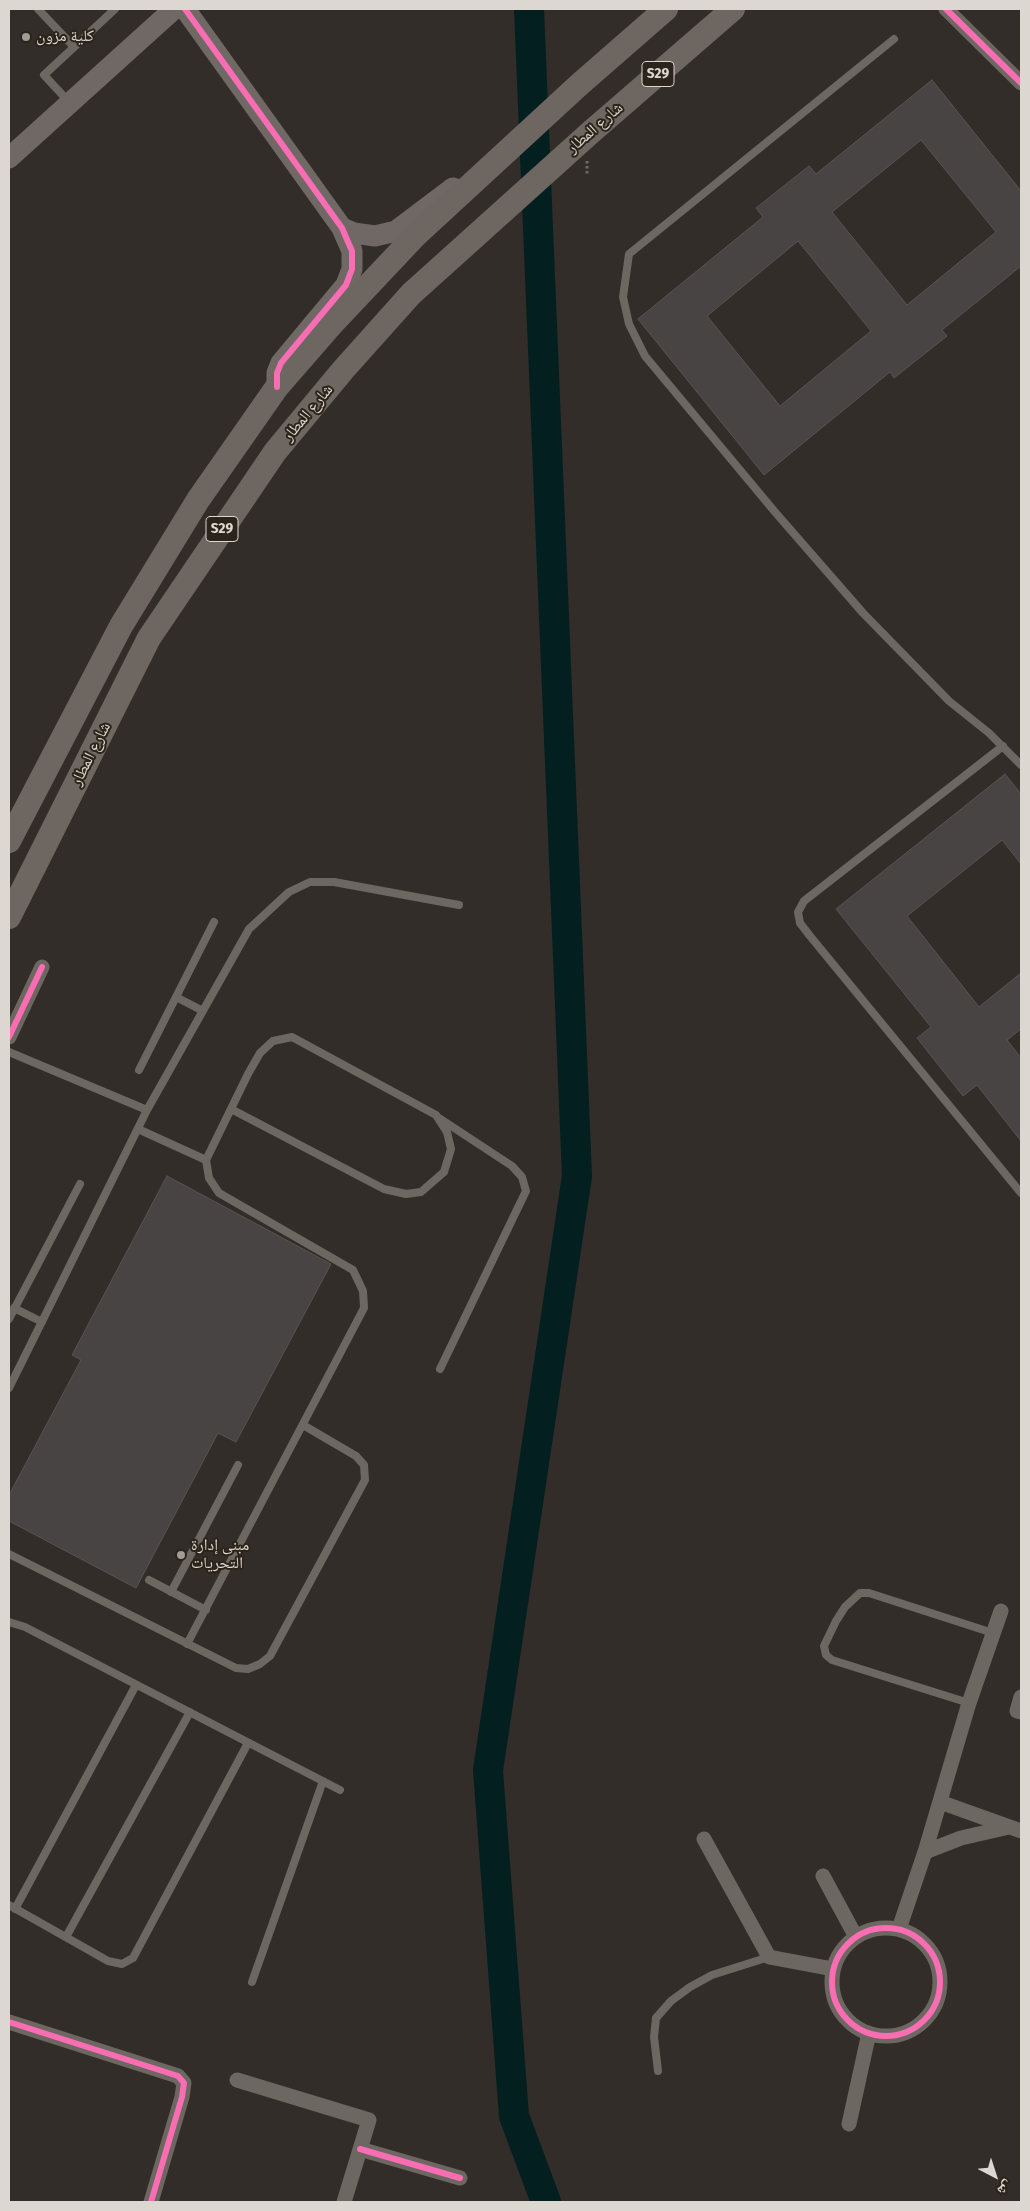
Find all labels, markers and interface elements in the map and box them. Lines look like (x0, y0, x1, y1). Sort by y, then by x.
place label: كلية مزون (36, 27, 94, 47)
marker: كلية مزون (20, 31, 32, 43)
road number: S29 (642, 62, 674, 86)
street label: شارع المطار (563, 98, 627, 158)
street label: شارع المطار (279, 381, 337, 445)
road number: S29 (206, 516, 238, 542)
street label: شارع المطار (67, 719, 115, 789)
place label: مبنى إدارة التحريات (191, 1536, 249, 1574)
marker: مبنى إدارة التحريات (175, 1549, 187, 1561)
north arrow (970, 2151, 1020, 2201)
text: ش (994, 2177, 1016, 2199)

